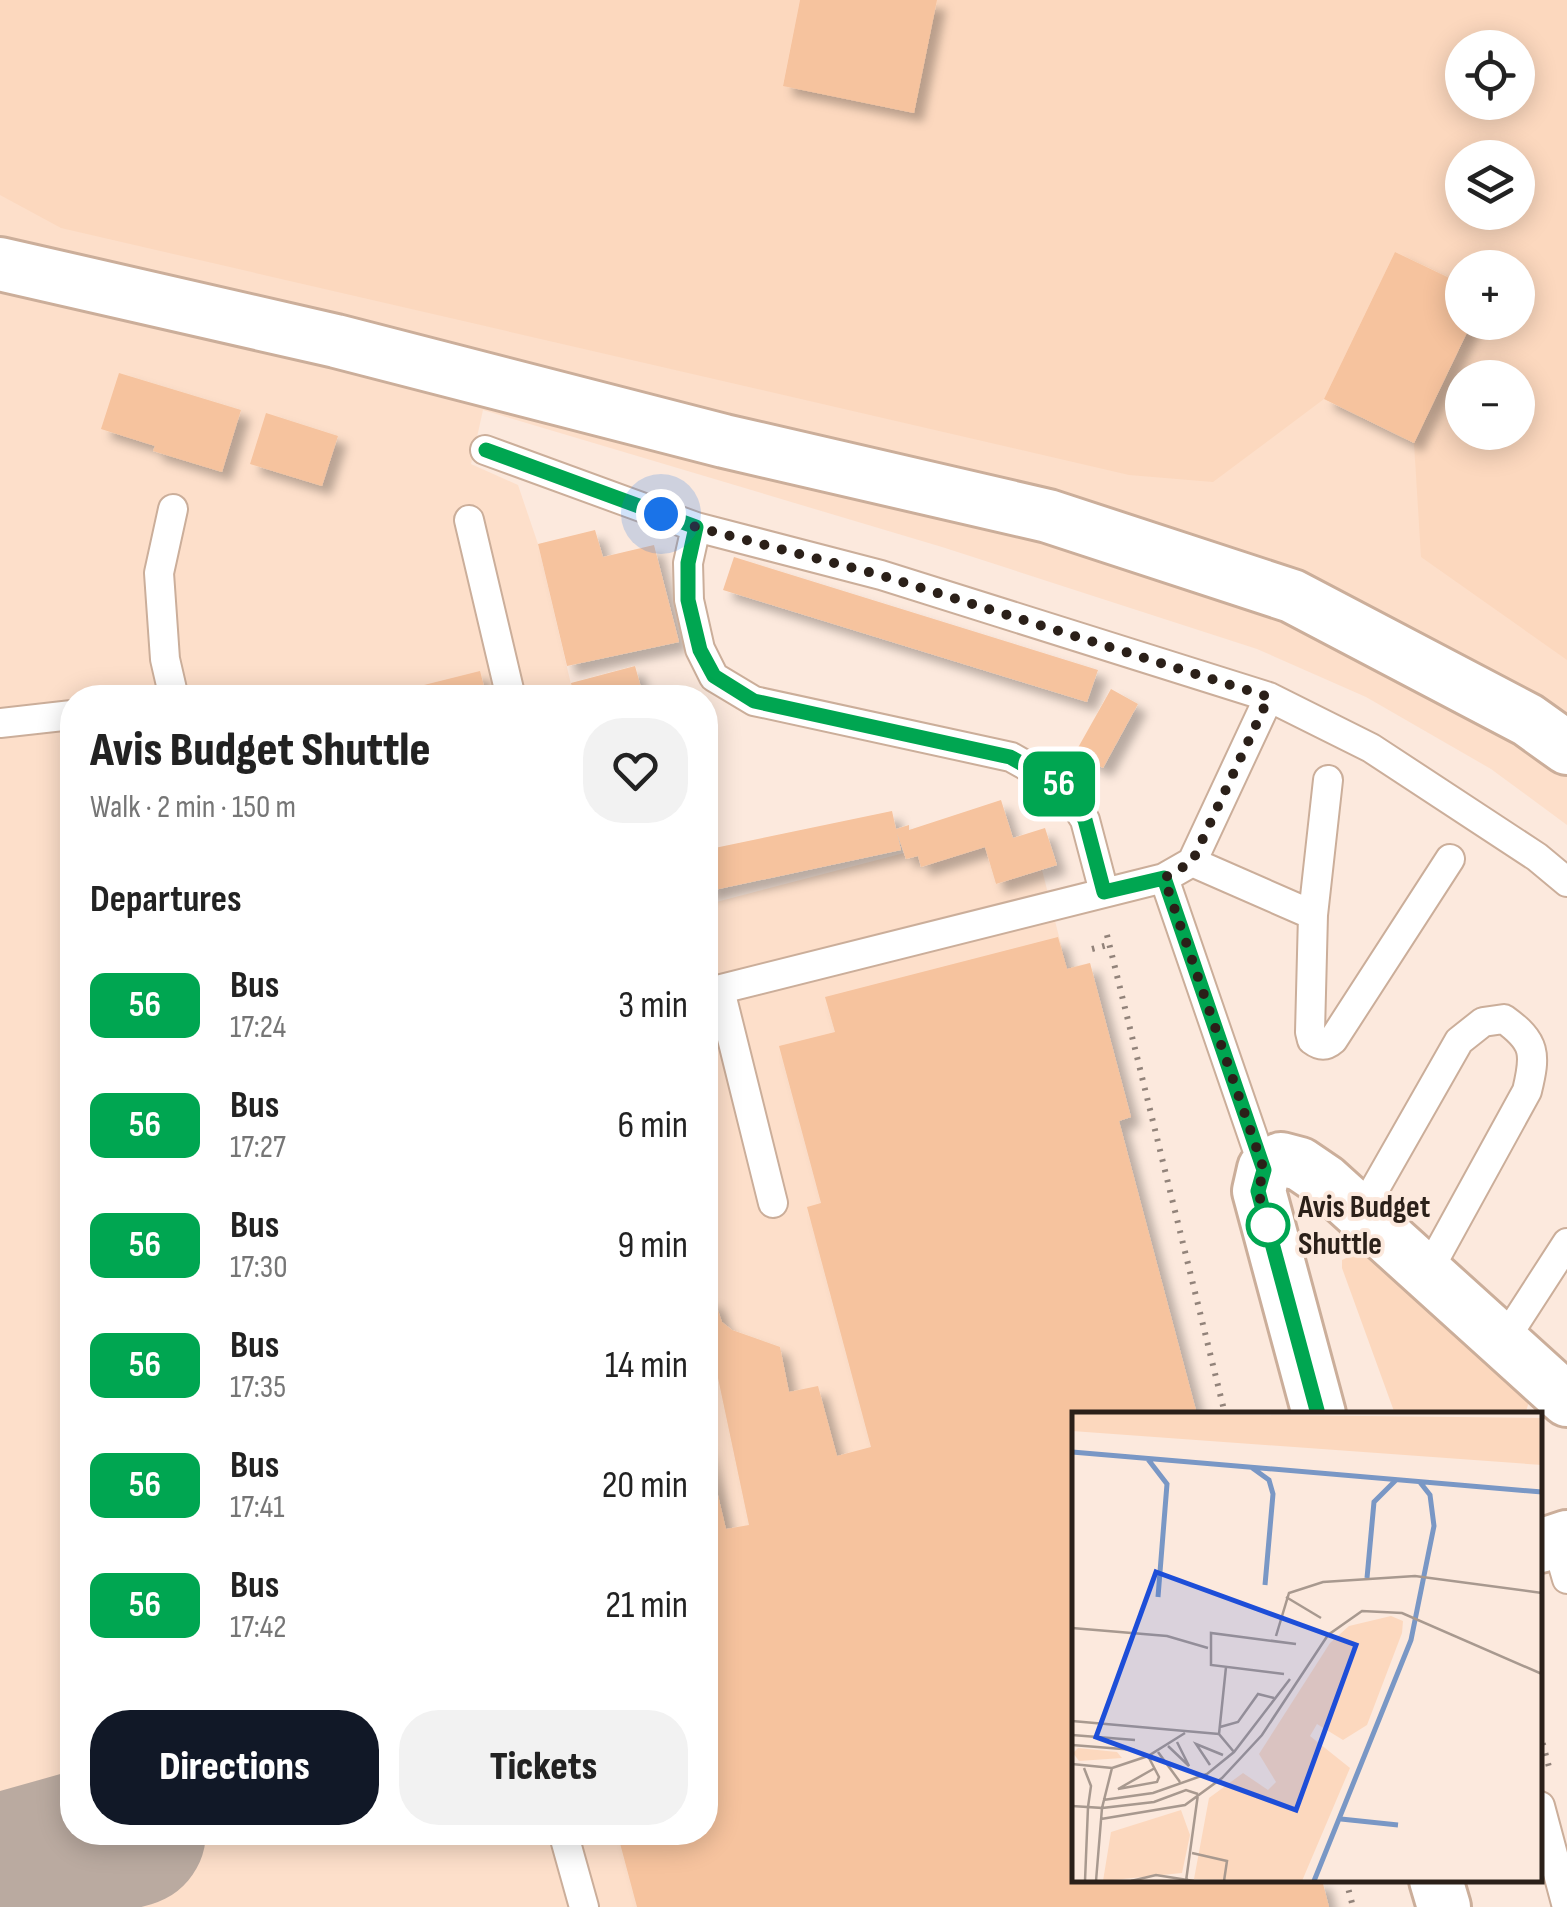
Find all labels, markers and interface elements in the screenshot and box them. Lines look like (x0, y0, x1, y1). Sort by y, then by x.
map controls (1445, 30, 1535, 450)
button: locate (1445, 30, 1535, 120)
button: layers (1445, 140, 1535, 230)
button: + (1445, 250, 1535, 340)
button: − (1445, 360, 1535, 450)
your location (636, 489, 686, 539)
button: heart (583, 718, 688, 823)
text: Avis Budget Shuttle (90, 722, 431, 779)
line badge: 56 (1014, 752, 1104, 816)
text: 56 (1043, 763, 1075, 806)
text: Walk · 2 min · 150 m (90, 788, 296, 827)
text: Departures (90, 877, 242, 922)
text: Bus (230, 963, 279, 1008)
text: 3 min (618, 983, 688, 1028)
text: 56 (129, 984, 161, 1027)
text: 17:24 (230, 1008, 286, 1047)
text: Bus (230, 1083, 279, 1128)
text: 6 min (618, 1103, 688, 1148)
text: 56 (129, 1104, 161, 1147)
text: 17:27 (230, 1128, 286, 1167)
place label: Avis Budget Shuttle (1297, 1188, 1430, 1264)
text: Bus (230, 1203, 279, 1248)
marker: Avis Budget Shuttle (1247, 1204, 1289, 1246)
text: 9 min (617, 1223, 688, 1268)
text: 56 (129, 1224, 161, 1267)
text: 17:30 (230, 1248, 287, 1287)
text: Bus (230, 1323, 279, 1368)
text: 14 min (605, 1343, 688, 1388)
text: 56 (129, 1344, 161, 1387)
text: 17:35 (230, 1368, 286, 1407)
inset map (1072, 1412, 1542, 1882)
text: Bus (230, 1443, 279, 1488)
text: 20 min (602, 1463, 688, 1508)
text: 56 (129, 1464, 161, 1507)
text: 17:41 (230, 1488, 284, 1527)
text: Bus (230, 1563, 279, 1608)
text: 21 min (605, 1583, 688, 1628)
text: 56 (129, 1584, 161, 1627)
text: 17:42 (230, 1608, 286, 1647)
button: Directions (90, 1710, 379, 1825)
button: Tickets (399, 1710, 688, 1825)

